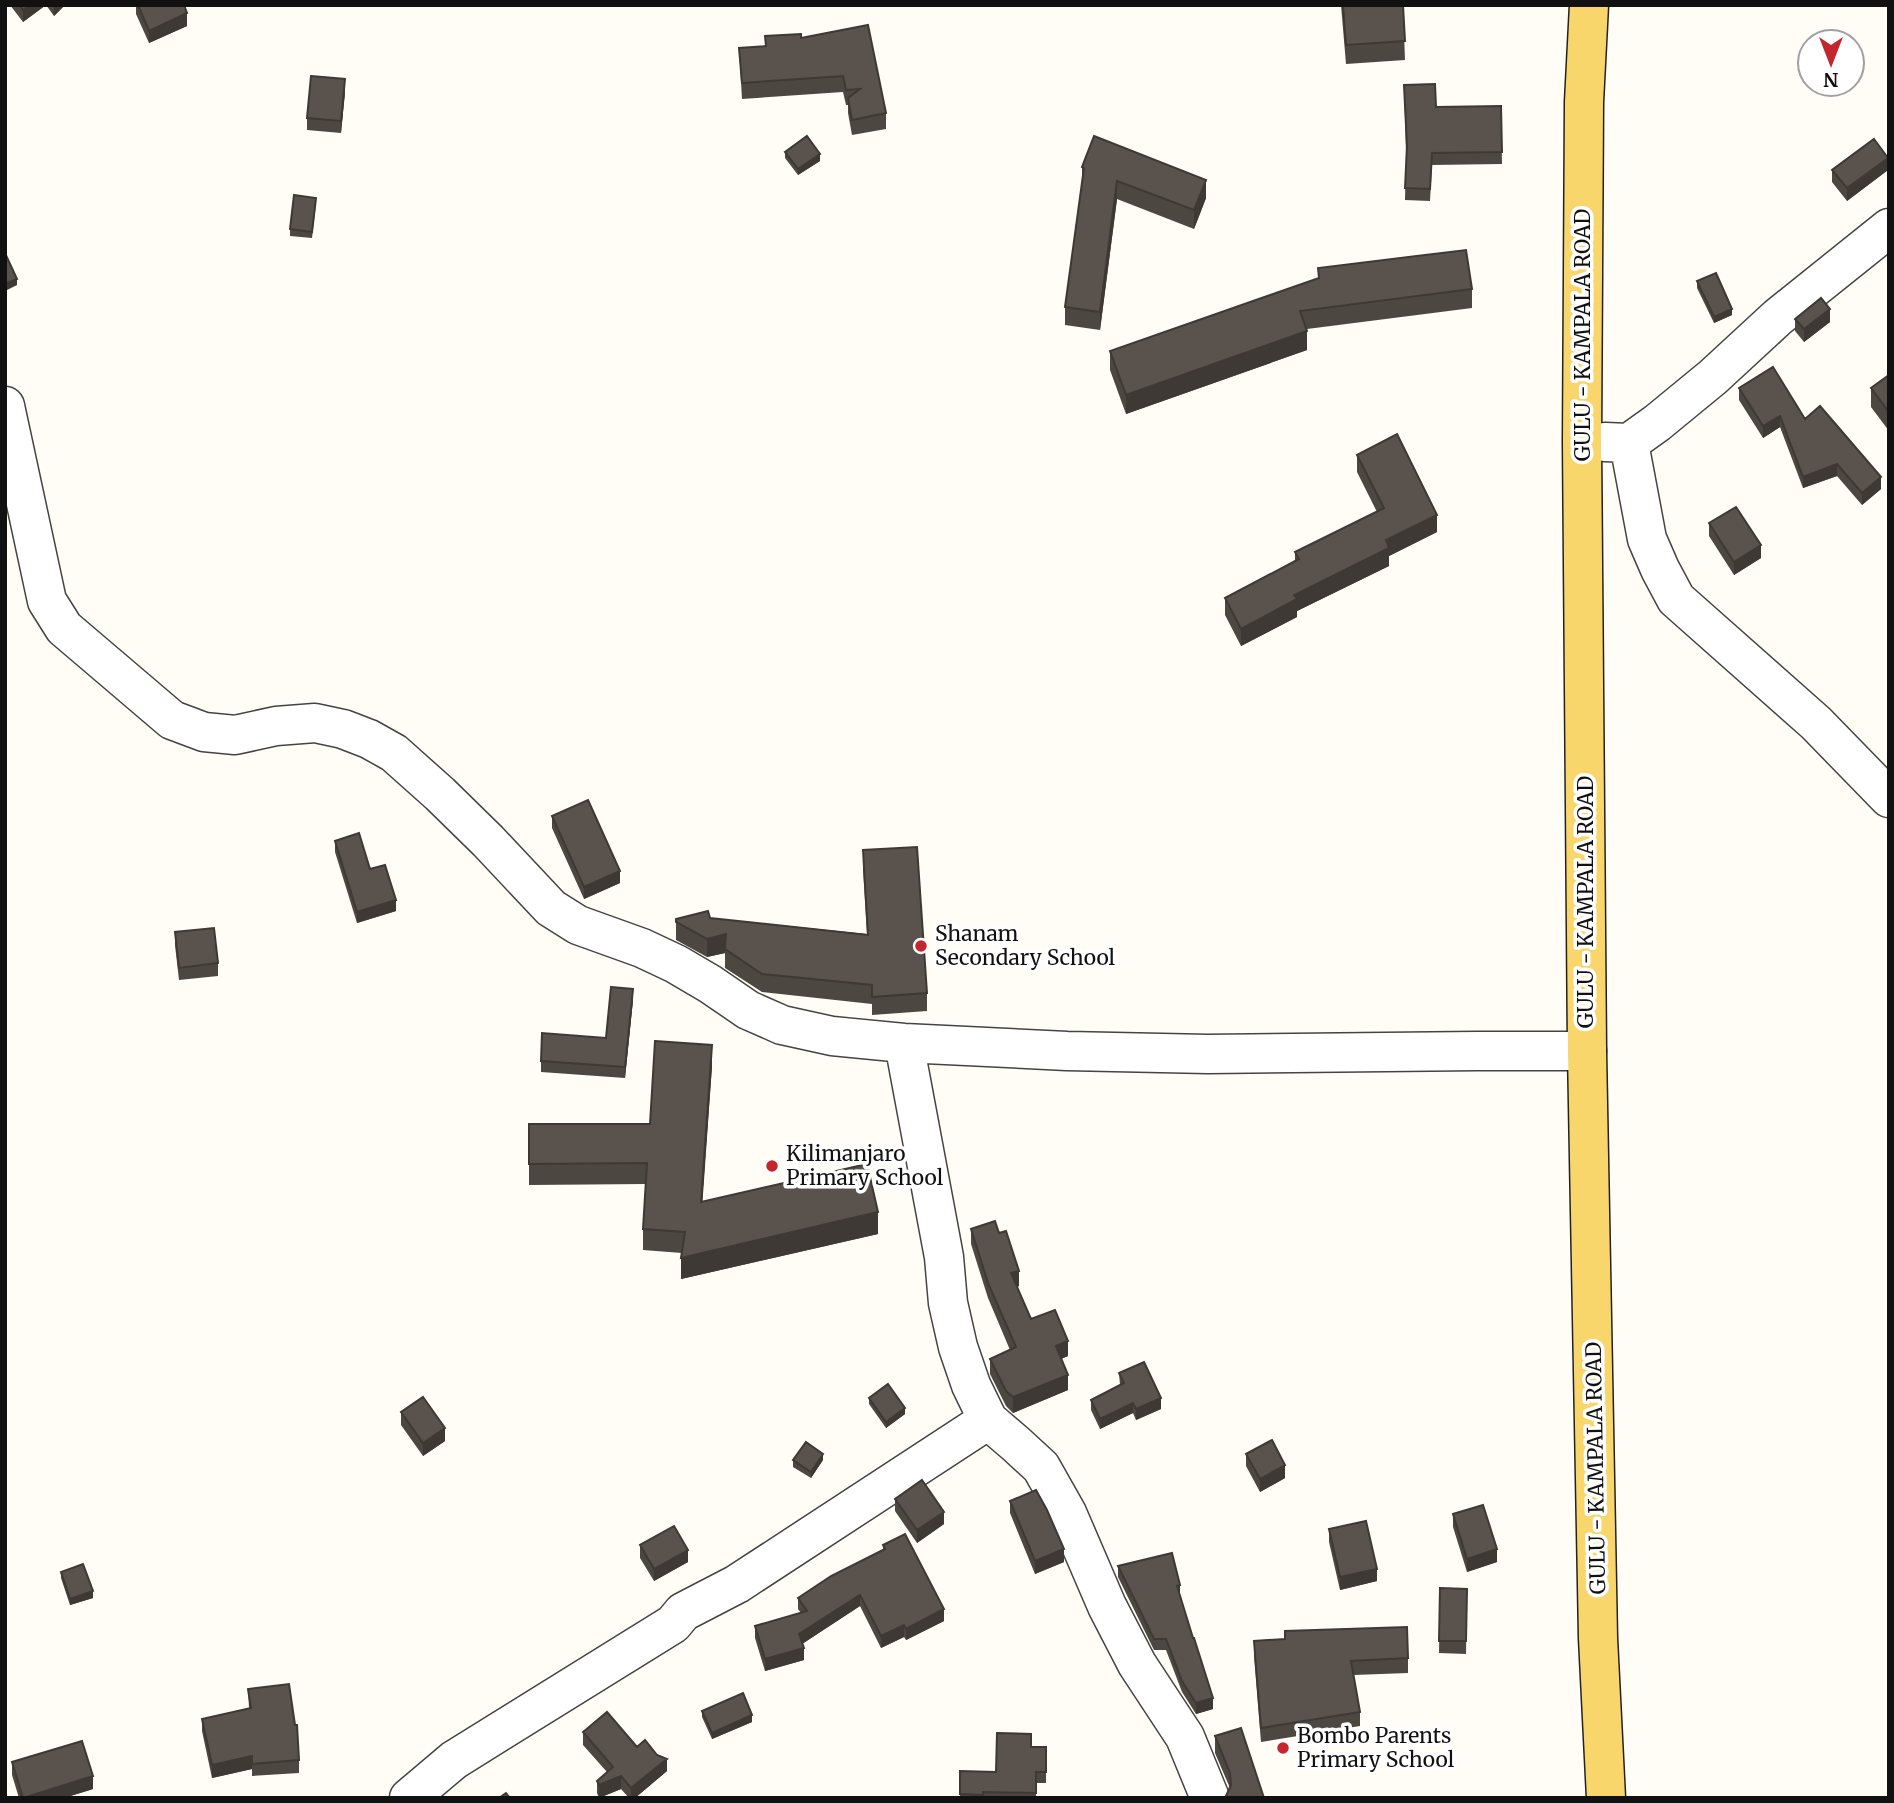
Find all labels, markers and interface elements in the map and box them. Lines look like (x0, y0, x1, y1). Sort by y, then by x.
north arrow (1796, 28, 1866, 98)
text: N (1823, 68, 1839, 92)
street label: GULU - KAMPALA ROAD (1569, 208, 1596, 461)
street label: GULU - KAMPALA ROAD (1572, 775, 1599, 1028)
place label: Shanam Secondary School (935, 920, 1116, 971)
marker: Shanam Secondary School (913, 938, 929, 954)
place label: Kilimanjaro Primary School (786, 1140, 944, 1191)
marker: Kilimanjaro Primary School (764, 1158, 780, 1174)
street label: GULU - KAMPALA ROAD (1580, 1341, 1611, 1595)
place label: Bombo Parents Primary School (1297, 1722, 1455, 1773)
marker: Bombo Parents Primary School (1275, 1740, 1291, 1756)

